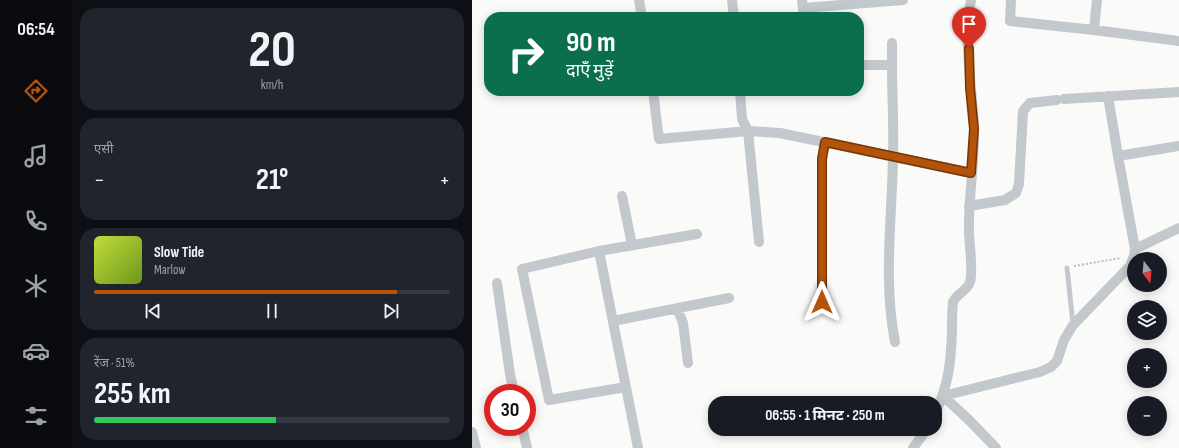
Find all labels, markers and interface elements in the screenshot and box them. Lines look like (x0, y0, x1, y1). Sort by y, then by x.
pin (952, 7.0, 986, 48)
icon: arrive (958, 13, 980, 35)
text: 06:54 (17, 19, 55, 40)
text: 20 (248, 19, 296, 82)
text: 90 m (566, 26, 616, 59)
icon: right (500, 28, 552, 80)
text: दाएँ मुड़ें (566, 60, 613, 81)
icon: directions (22, 77, 50, 105)
text: km/h (261, 77, 283, 93)
text: एसी (94, 141, 113, 157)
icon: music (22, 142, 50, 170)
text: 21° (256, 162, 288, 198)
text: − (94, 167, 105, 194)
text: + (439, 167, 450, 194)
icon: phone (22, 207, 50, 235)
text: Slow Tide (154, 243, 204, 262)
north arrow (1127, 252, 1167, 292)
map controls (1127, 252, 1167, 436)
text: Marlow (154, 262, 186, 278)
icon: climate (22, 272, 50, 300)
position arrow (801, 281, 843, 323)
icon: previous (142, 300, 164, 322)
icon: pause (261, 300, 283, 322)
icon: next (380, 300, 402, 322)
button: layers (1127, 300, 1167, 340)
icon: car (22, 337, 50, 365)
button: + (1127, 348, 1167, 388)
text: रेंज · 51% (94, 355, 135, 371)
text: 255 km (94, 376, 171, 412)
speed limit sign: 30 (484, 384, 536, 436)
button: − (1127, 396, 1167, 436)
icon: filters (22, 402, 50, 430)
text: 06:55 · 1 मिनट · 250 m (765, 406, 885, 425)

